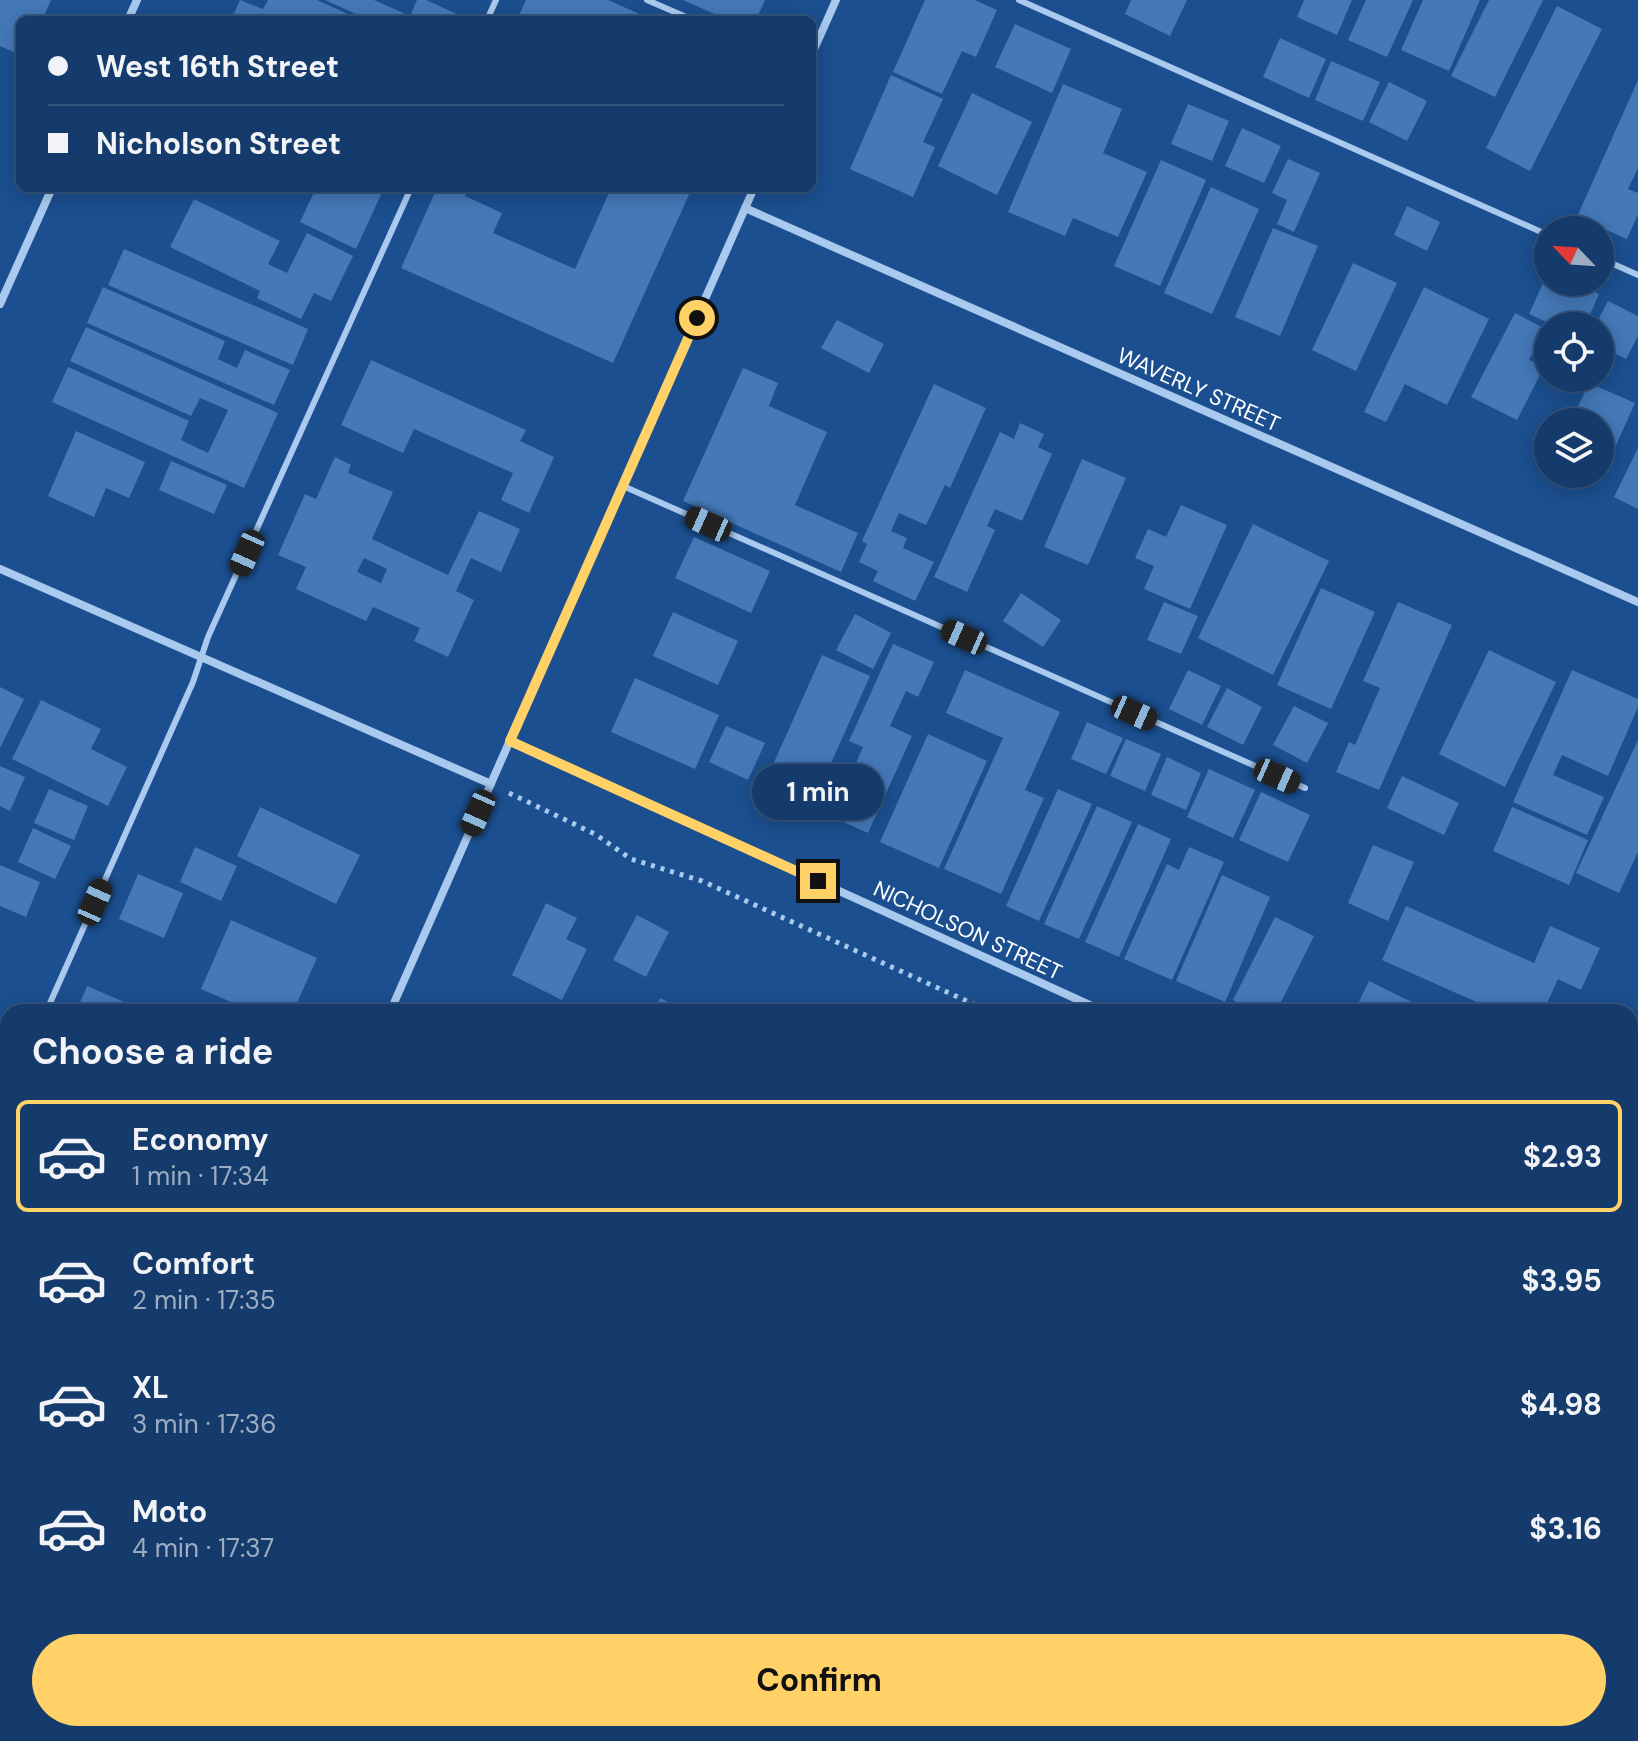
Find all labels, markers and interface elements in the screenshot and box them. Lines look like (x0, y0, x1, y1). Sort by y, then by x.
text: West 16th Street (96, 47, 339, 86)
text: Nicholson Street (96, 124, 341, 163)
north arrow (1534, 216, 1614, 296)
map controls (1534, 216, 1614, 488)
route start (679, 300, 715, 336)
button: locate (1534, 312, 1614, 392)
street label: WAVERLY STREET (1113, 341, 1285, 438)
button: layers (1534, 408, 1614, 488)
car (681, 503, 735, 545)
car (226, 526, 268, 580)
car (937, 616, 991, 658)
car (1107, 692, 1161, 734)
car (1250, 755, 1304, 797)
callout: 1 min (752, 765, 884, 821)
text: 1 min (786, 775, 850, 809)
car (457, 786, 499, 840)
route end (800, 863, 836, 899)
street label: NICHOLSON STREET (869, 874, 1067, 987)
car (74, 875, 116, 929)
text: Choose a ride (32, 1028, 273, 1075)
icon: car (36, 1120, 108, 1192)
text: Economy (132, 1120, 269, 1159)
text: $2.93 (1523, 1137, 1602, 1176)
text: 1 min · 17:34 (132, 1159, 269, 1193)
icon: car (36, 1244, 108, 1316)
text: Comfort (132, 1244, 255, 1283)
text: $3.95 (1521, 1261, 1602, 1300)
text: 2 min · 17:35 (132, 1283, 276, 1317)
icon: car (36, 1368, 108, 1440)
text: XL (132, 1368, 169, 1407)
text: $4.98 (1520, 1385, 1602, 1424)
text: 3 min · 17:36 (132, 1407, 277, 1441)
icon: car (36, 1492, 108, 1564)
text: Moto (132, 1492, 207, 1531)
text: $3.16 (1529, 1509, 1602, 1548)
text: 4 min · 17:37 (132, 1531, 274, 1565)
button: Confirm (32, 1634, 1606, 1726)

